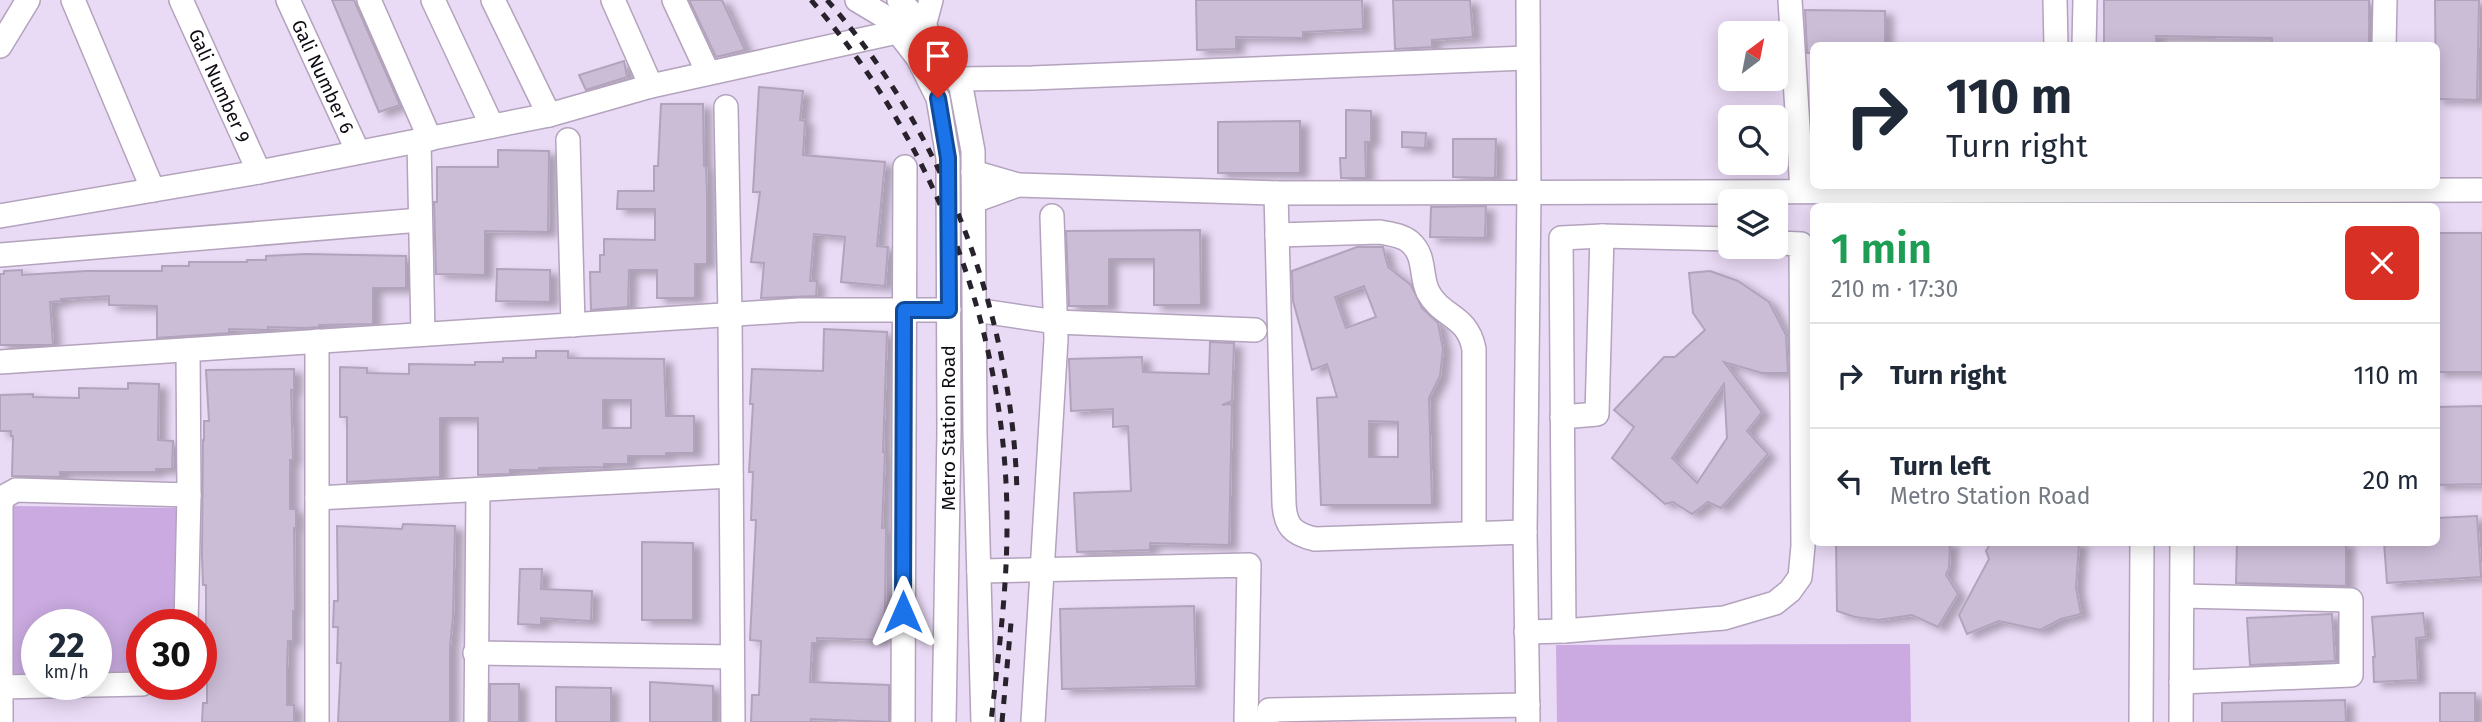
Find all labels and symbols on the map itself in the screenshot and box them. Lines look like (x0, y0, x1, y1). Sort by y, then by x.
street label: Gali Number 6 (287, 16, 359, 137)
north arrow (1718, 21, 1788, 91)
street label: Gali Number 9 (184, 25, 256, 146)
pin (908, 26, 968, 98)
street label: Metro Station Road (937, 345, 960, 511)
position arrow (866, 575, 940, 649)
speed limit sign: 30 (126, 609, 217, 700)

